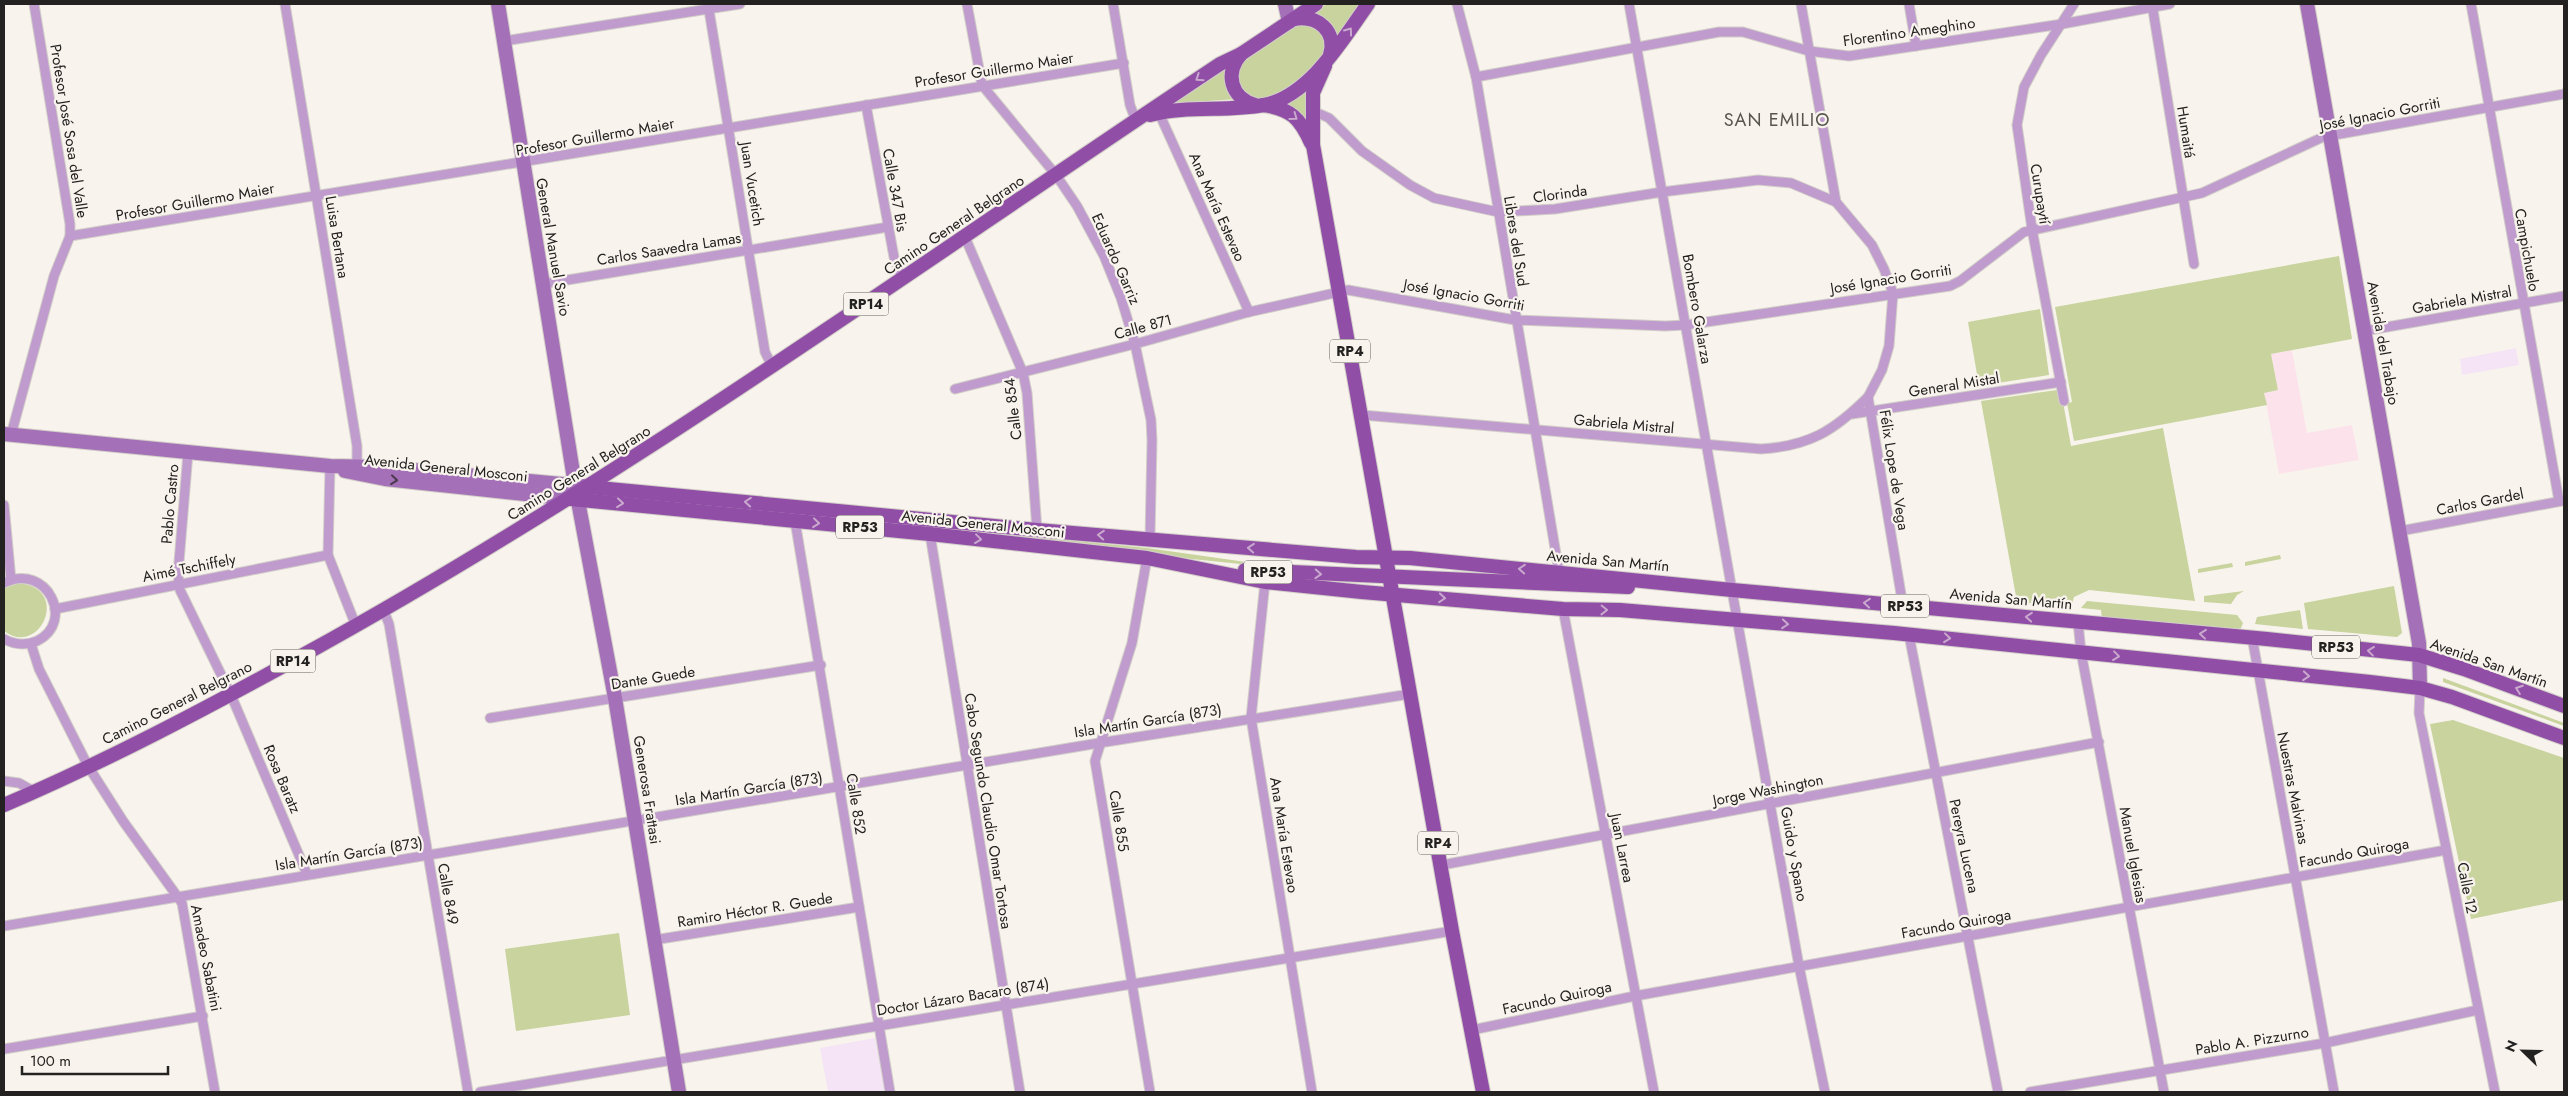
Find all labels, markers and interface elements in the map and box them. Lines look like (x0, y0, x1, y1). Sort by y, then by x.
street label: Florentino Ameghino (1841, 12, 1977, 52)
one-way arrow (1343, 27, 1352, 37)
street label: Profesor José Sosa del Valle (44, 43, 94, 220)
street label: Profesor Guillermo Maier (913, 46, 1076, 93)
one-way arrow (1195, 72, 1204, 81)
street label: José Ignacio Gorriti (2316, 92, 2442, 137)
street label: Humaitá (2171, 104, 2201, 160)
district label: SAN EMILIO (1724, 107, 1830, 133)
one-way arrow (1288, 111, 1298, 120)
street label: Profesor Guillermo Maier (514, 112, 677, 162)
street label: Juan Vucetich (734, 138, 770, 228)
street label: Calle 347 Bis (877, 147, 913, 233)
street label: Ana María Estevao (1183, 149, 1251, 265)
street label: Curupaytí (2024, 162, 2056, 227)
street label: Camino General Belgrano (879, 170, 1029, 280)
street label: General Manuel Savio (530, 176, 576, 318)
street label: Profesor Guillermo Maier (114, 177, 277, 227)
street label: Clorinda (1531, 179, 1589, 209)
street label: Luisa Bertana (320, 194, 354, 280)
street label: Libres del Sud (1498, 194, 1534, 288)
street label: Campichuelo (2509, 207, 2545, 293)
street label: Eduardo Garriz (1086, 210, 1146, 308)
street label: Carlos Saavedra Lamas (595, 227, 743, 271)
street label: Bombero Galarza (1676, 252, 1718, 366)
street label: José Ignacio Gorriti (1827, 259, 1953, 300)
street label: José Ignacio Gorriti (1400, 273, 1526, 316)
street label: Avenida del Trabajo (2361, 279, 2405, 407)
street label: Gabriela Mistral (2410, 280, 2514, 320)
road number: RP14 (844, 292, 888, 316)
street label: Calle 871 (1112, 309, 1174, 345)
road number: RP4 (1330, 340, 1370, 362)
street label: General Mistal (1907, 367, 2001, 403)
street label: Calle 854 (998, 377, 1028, 441)
street label: Félix Lope de Vega (1874, 408, 1914, 532)
street label: Gabriela Mistral (1573, 409, 1675, 439)
street label: Camino General Belgrano (503, 420, 655, 526)
street label: Avenida General Mosconi (363, 448, 529, 488)
street label: Pablo Castro (156, 463, 184, 545)
one-way arrow (391, 474, 399, 485)
street label: Carlos Gardel (2434, 483, 2526, 521)
one-way arrow (616, 497, 624, 508)
one-way arrow (744, 497, 752, 508)
street label: Avenida General Mosconi (900, 504, 1066, 544)
road number: RP53 (836, 516, 884, 538)
one-way arrow (813, 517, 821, 528)
one-way arrow (1097, 529, 1105, 540)
one-way arrow (974, 533, 982, 544)
one-way arrow (1247, 543, 1255, 554)
street label: Avenida San Martín (1546, 545, 1670, 577)
street label: Aimé Tschiffely (140, 548, 238, 588)
road number: RP53 (1244, 560, 1292, 584)
one-way arrow (1518, 564, 1526, 575)
one-way arrow (1314, 568, 1322, 579)
street label: Avenida San Martín (1949, 583, 2073, 615)
one-way arrow (1438, 592, 1446, 603)
road number: RP53 (1881, 594, 1929, 618)
one-way arrow (1863, 598, 1871, 609)
one-way arrow (1600, 605, 1608, 615)
one-way arrow (2025, 612, 2033, 623)
one-way arrow (1781, 618, 1789, 629)
one-way arrow (2199, 629, 2207, 640)
one-way arrow (1943, 633, 1951, 644)
street label: Avenida San Martín (2427, 633, 2551, 693)
road number: RP53 (2312, 636, 2360, 659)
one-way arrow (2366, 646, 2374, 657)
road number: RP14 (270, 649, 316, 672)
one-way arrow (2113, 650, 2121, 661)
street label: Camino General Belgrano (98, 656, 256, 750)
street label: Dante Guede (609, 660, 697, 695)
one-way arrow (2302, 670, 2310, 681)
one-way arrow (2515, 685, 2523, 695)
street label: Cabo Segundo Claudio Omar Tortosa (958, 692, 1018, 930)
street label: Isla Martín García (873) (1073, 698, 1223, 744)
street label: Nuestras Malvinas (2271, 730, 2315, 846)
street label: Generosa Frattasi (628, 734, 666, 846)
street label: Rosa Baratz (258, 741, 306, 817)
street label: Isla Martín García (873) (674, 766, 824, 812)
street label: Jorge Washington (1709, 769, 1825, 812)
street label: Calle 852 (840, 772, 872, 836)
street label: Ana María Estevao (1264, 775, 1304, 895)
street label: Calle 855 (1103, 789, 1135, 853)
street label: Pereyra Lucena (1943, 797, 1985, 895)
street label: Guido y Spano (1775, 805, 1813, 903)
street label: Manuel Iglesias (2114, 805, 2152, 905)
street label: Juan Larrea (1604, 810, 1639, 884)
street label: Isla Martín García (873) (274, 831, 424, 877)
road number: RP4 (1418, 831, 1458, 854)
street label: Facundo Quiroga (2297, 833, 2411, 873)
street label: Calle 12 (2451, 860, 2483, 916)
street label: Calle 849 (432, 861, 464, 927)
street label: Ramiro Héctor R. Guede (676, 887, 834, 933)
street label: Amadeo Sabatini (185, 903, 227, 1013)
street label: Facundo Quiroga (1899, 904, 2013, 944)
street label: Doctor Lázaro Bacaro (874) (875, 973, 1051, 1021)
street label: Facundo Quiroga (1500, 976, 1614, 1020)
street label: Pablo A. Pizzurno (2194, 1021, 2310, 1061)
north arrow (2498, 1026, 2548, 1076)
text: N (2500, 1037, 2522, 1055)
scale bar (22, 1044, 169, 1076)
text: 100 m (30, 1050, 71, 1072)

